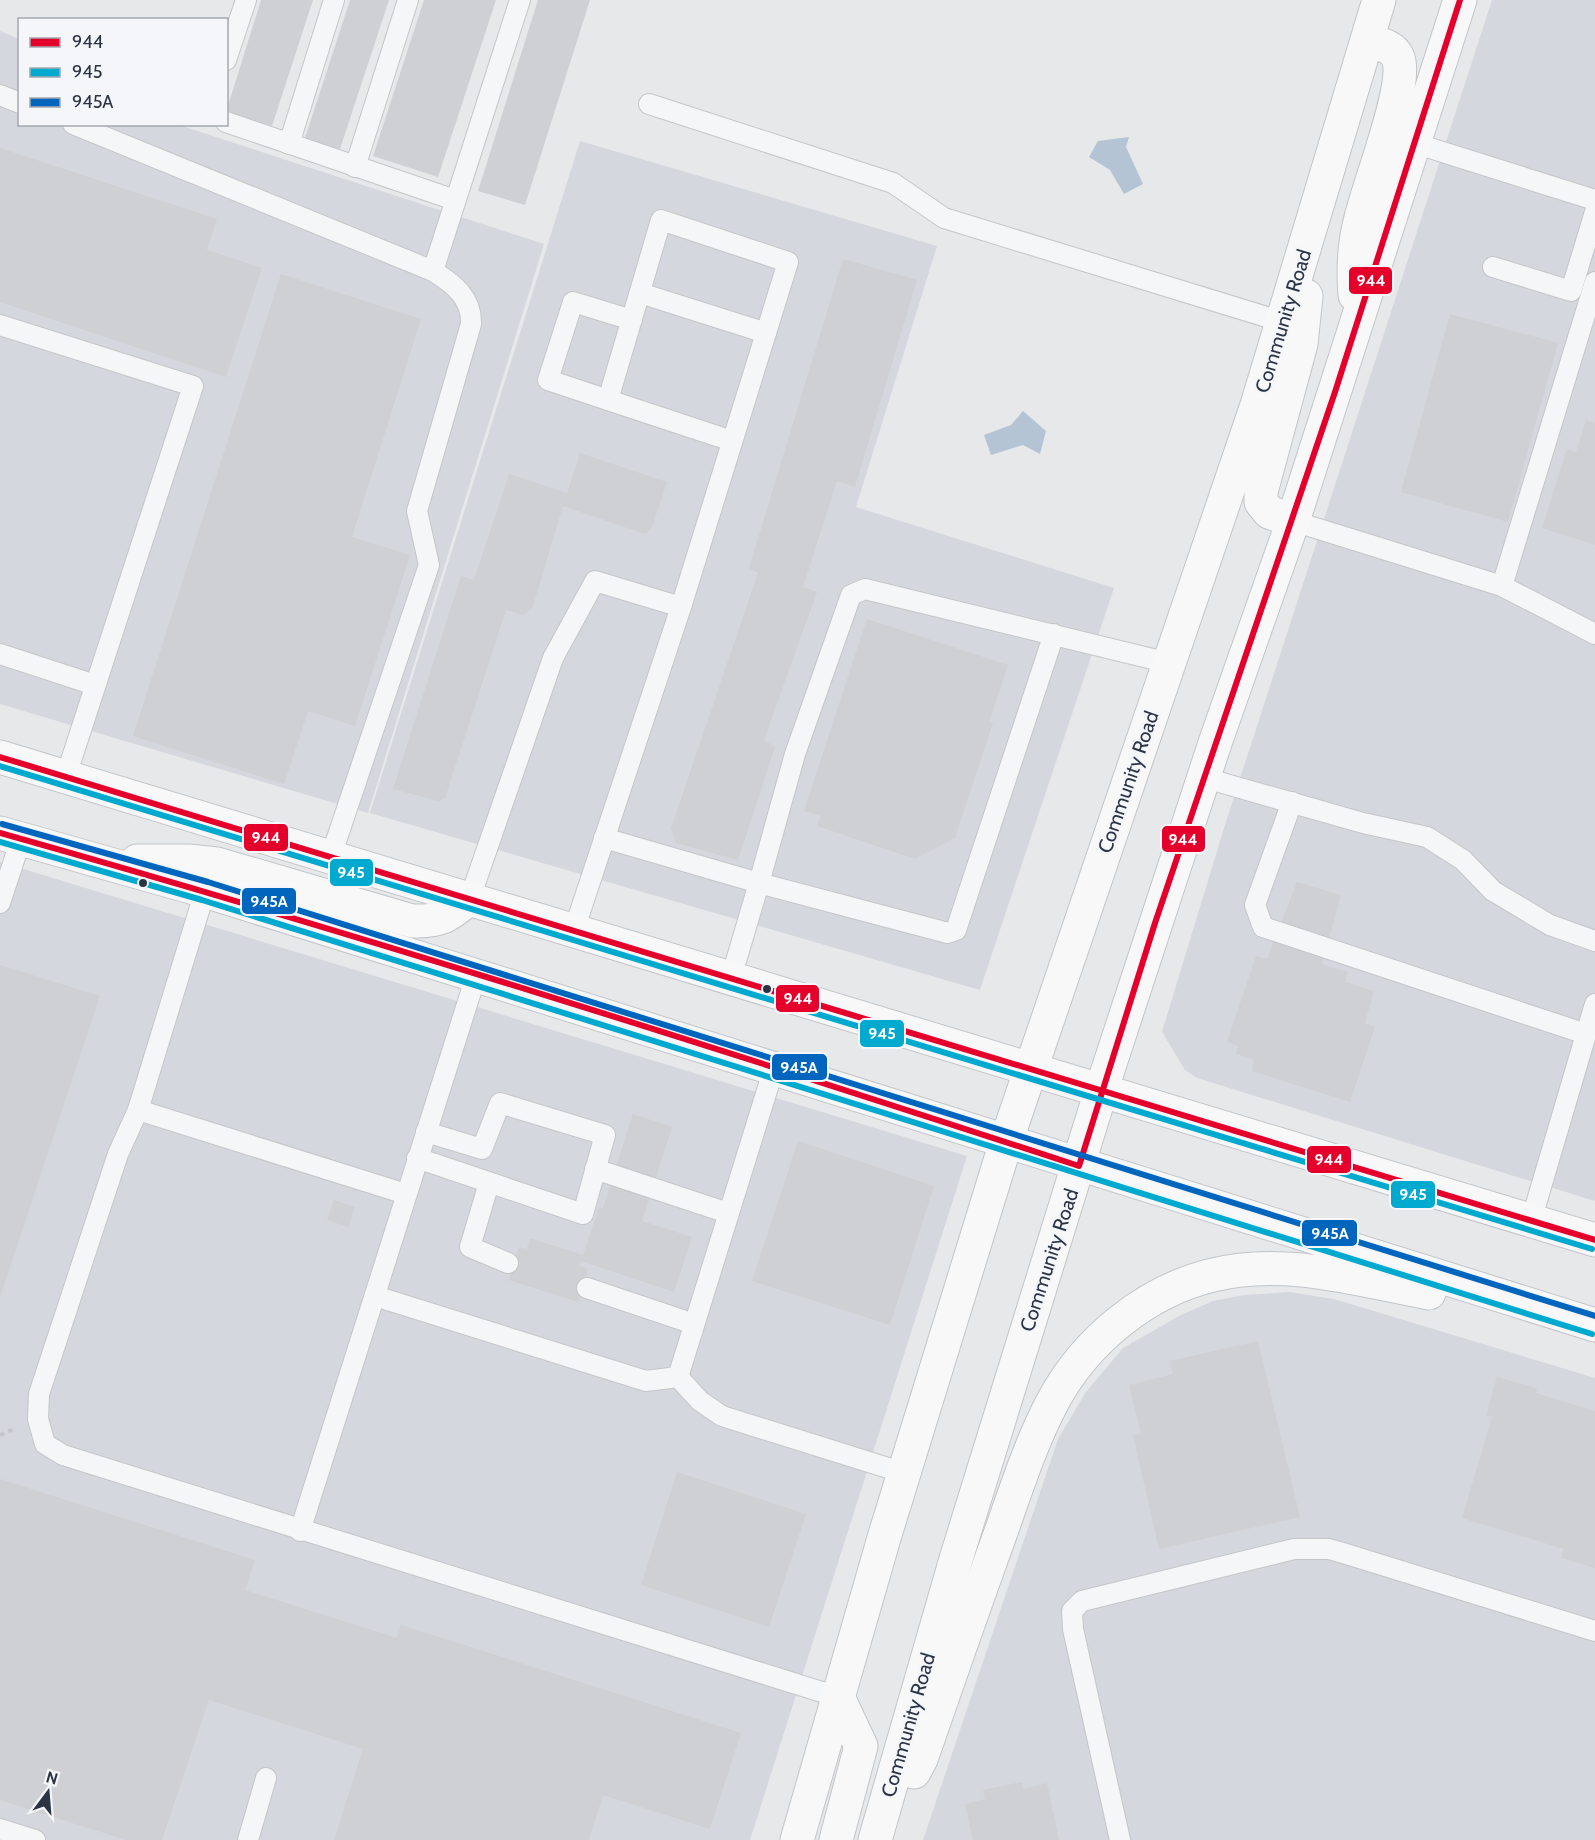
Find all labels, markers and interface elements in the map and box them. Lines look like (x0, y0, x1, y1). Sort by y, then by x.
legend (18, 18, 228, 126)
text: 944 (72, 31, 103, 53)
text: 945 (72, 61, 102, 83)
text: 945A (72, 91, 113, 113)
street label: Community Road (1250, 246, 1316, 396)
line badge: 944 (1348, 266, 1393, 295)
text: 944 (1357, 271, 1385, 290)
street label: Community Road (1092, 708, 1164, 856)
line badge: 944 (243, 823, 289, 852)
line badge: 944 (1161, 825, 1206, 853)
text: 944 (252, 828, 280, 847)
text: 944 (1169, 830, 1197, 849)
line badge: 945 (329, 858, 374, 887)
text: 945 (337, 863, 365, 882)
unlabelled marker (137, 877, 149, 889)
line badge: 945A (241, 887, 297, 915)
text: 945A (250, 892, 288, 911)
unlabelled marker (761, 983, 773, 995)
line badge: 944 (775, 984, 820, 1013)
text: 944 (784, 989, 812, 1008)
line badge: 945 (859, 1019, 905, 1048)
text: 945 (868, 1024, 896, 1043)
line badge: 945A (771, 1053, 828, 1081)
text: 945A (780, 1058, 818, 1077)
line badge: 944 (1306, 1145, 1352, 1174)
text: 944 (1315, 1150, 1343, 1169)
line badge: 945 (1390, 1180, 1436, 1209)
text: 945 (1399, 1185, 1427, 1204)
street label: Community Road (1015, 1186, 1083, 1334)
line badge: 945A (1301, 1219, 1358, 1247)
text: 945A (1311, 1224, 1349, 1243)
street label: Community Road (876, 1650, 940, 1800)
north arrow (18, 1762, 78, 1822)
text: N (44, 1767, 60, 1789)

